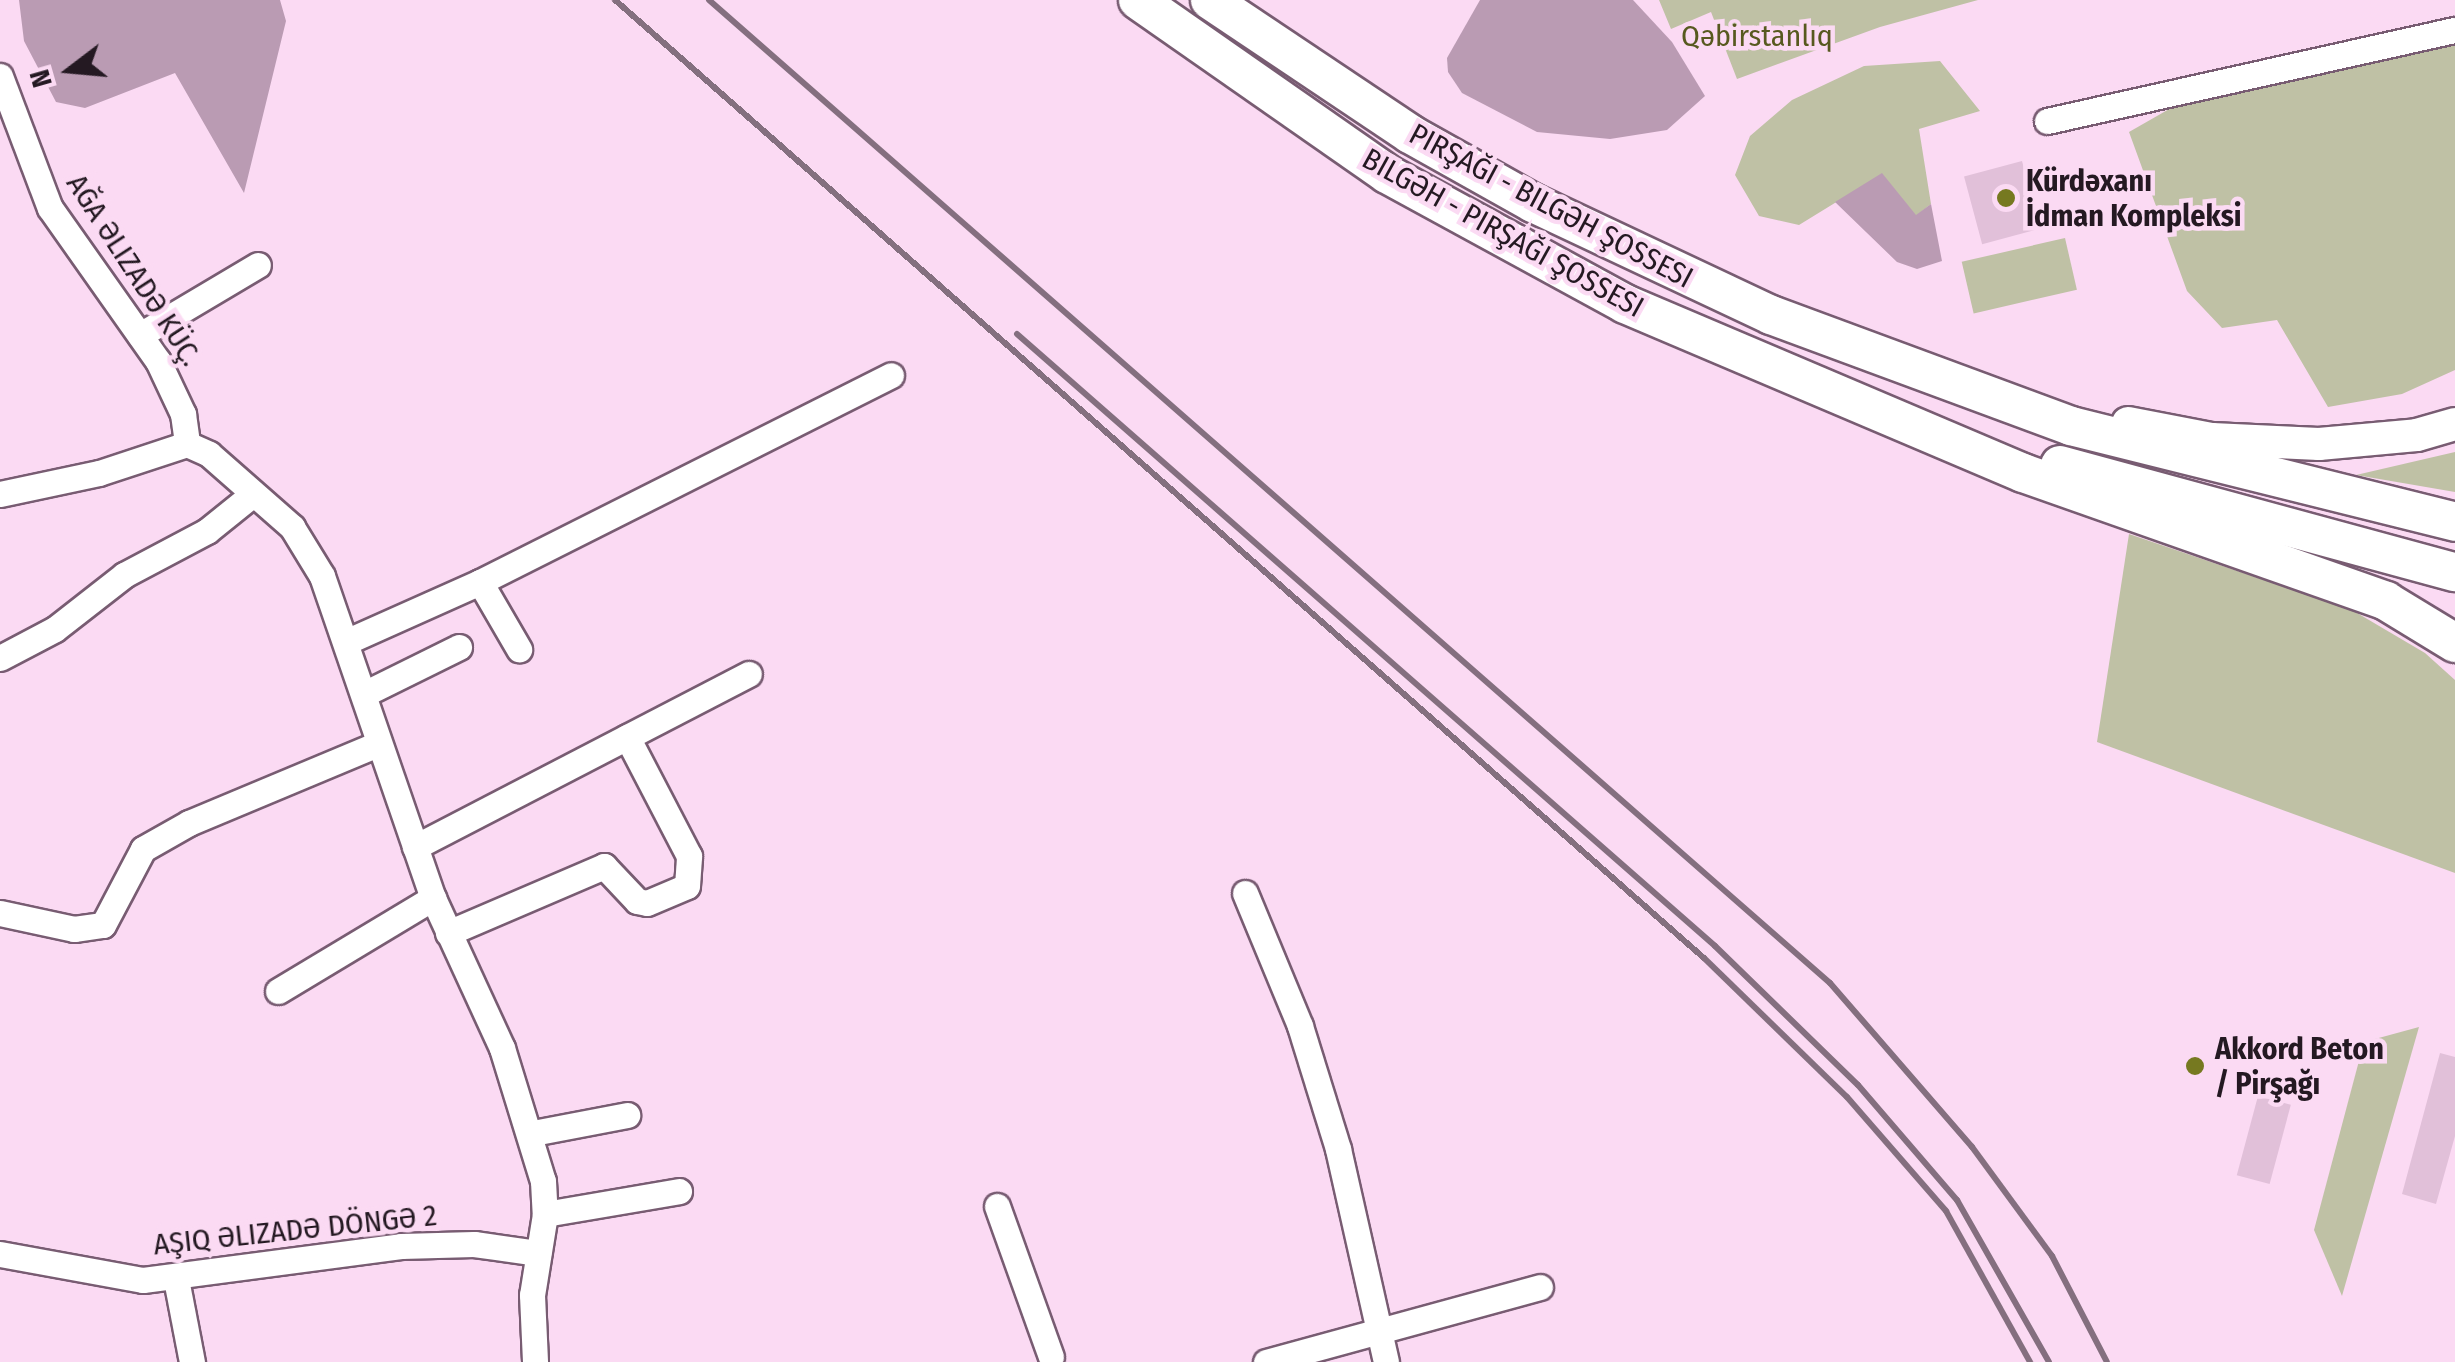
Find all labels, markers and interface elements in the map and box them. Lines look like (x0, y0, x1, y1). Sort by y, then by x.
park label: Qəbirstanlıq (1681, 18, 1833, 54)
north arrow (20, 20, 120, 120)
text: N (23, 66, 59, 91)
street label: PIRŞAĞI - BILGƏH ŞOSSESI (1403, 116, 1699, 296)
street label: BILGƏH - PIRŞAĞI ŞOSSESI (1356, 141, 1650, 325)
place label: Kürdəxanı İdman Kompleksi (2026, 163, 2242, 234)
street label: AĞA ƏLIZADƏ KÜÇ. (59, 167, 209, 373)
marker: Kürdəxanı İdman Kompleksi (1995, 187, 2017, 209)
place label: Akkord Beton / Pirşağı (2215, 1031, 2384, 1102)
marker: Akkord Beton / Pirşağı (2184, 1055, 2206, 1077)
street label: AŞIQ ƏLIZADƏ DÖNGƏ 2 (152, 1197, 438, 1263)

